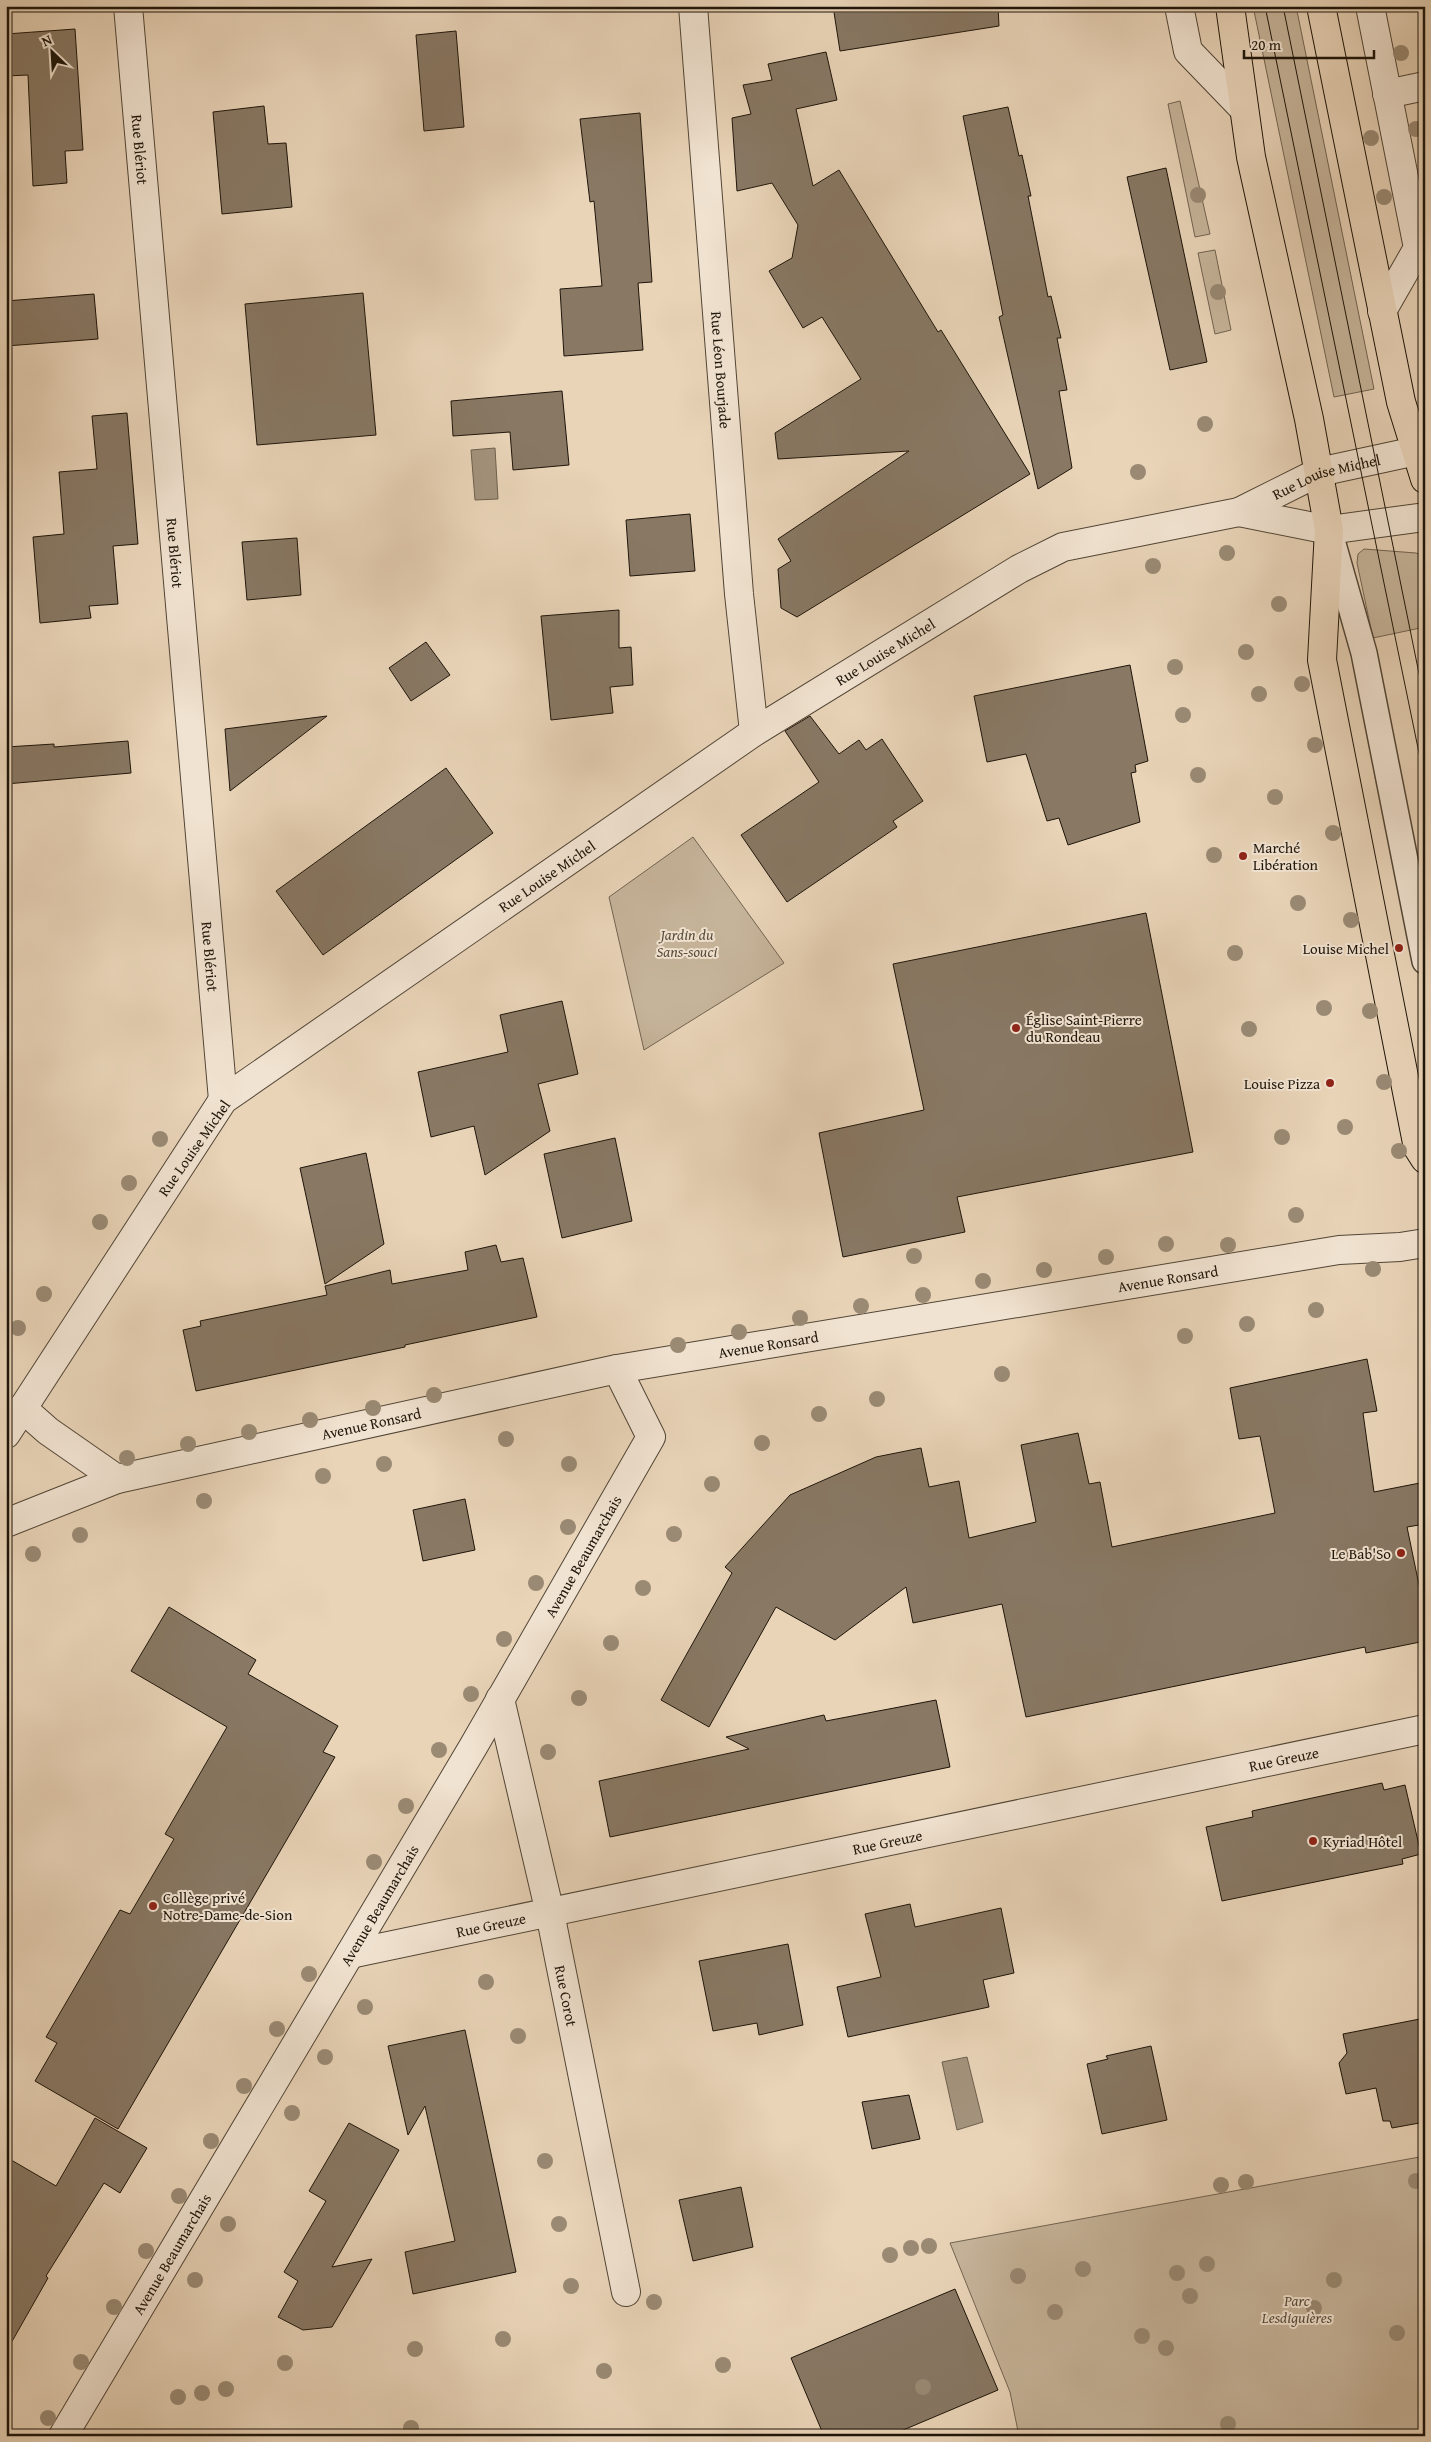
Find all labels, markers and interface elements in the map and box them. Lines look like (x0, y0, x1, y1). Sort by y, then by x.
north arrow (28, 28, 78, 78)
scale bar (1244, 28, 1374, 60)
text: N (38, 29, 56, 51)
text: 20 m (1251, 34, 1282, 55)
street label: Rue Blériot (127, 114, 154, 186)
street label: Rue Léon Bourjade (706, 310, 737, 429)
street label: Rue Louise Michel (1268, 449, 1382, 504)
street label: Rue Blériot (162, 517, 189, 590)
street label: Rue Louise Michel (831, 613, 939, 690)
street label: Rue Louise Michel (494, 835, 599, 917)
place label: Marché Libération (1253, 837, 1319, 875)
marker: Marché Libération (1237, 850, 1249, 862)
street label: Rue Blériot (197, 921, 224, 993)
park label: Jardin du Sans-souci (657, 924, 718, 962)
place label: Louise Michel (1303, 938, 1389, 959)
marker: Louise Michel (1393, 942, 1405, 954)
place label: Église Saint-Pierre du Rondeau (1026, 1009, 1142, 1047)
marker: Église Saint-Pierre du Rondeau (1010, 1022, 1022, 1034)
place label: Louise Pizza (1244, 1073, 1320, 1094)
marker: Louise Pizza (1324, 1077, 1336, 1089)
street label: Rue Louise Michel (153, 1096, 235, 1200)
street label: Avenue Ronsard (1116, 1260, 1220, 1297)
street label: Avenue Ronsard (717, 1325, 820, 1363)
street label: Avenue Ronsard (319, 1402, 423, 1444)
street label: Avenue Beaumarchais (539, 1491, 626, 1621)
place label: Le Bab'So (1331, 1543, 1391, 1564)
marker: Le Bab'So (1395, 1547, 1407, 1559)
street label: Rue Greuze (1247, 1741, 1321, 1776)
street label: Rue Greuze (851, 1824, 924, 1859)
place label: Kyriad Hôtel (1323, 1831, 1402, 1852)
marker: Kyriad Hôtel (1307, 1835, 1319, 1847)
street label: Avenue Beaumarchais (335, 1840, 423, 1969)
place label: Collège privé Notre-Dame-de-Sion (163, 1887, 293, 1925)
marker: Collège privé Notre-Dame-de-Sion (147, 1900, 159, 1912)
street label: Rue Greuze (454, 1907, 528, 1942)
street label: Rue Corot (550, 1963, 583, 2029)
street label: Avenue Beaumarchais (127, 2189, 216, 2318)
park label: Parc Lesdiguières (1261, 2290, 1333, 2328)

